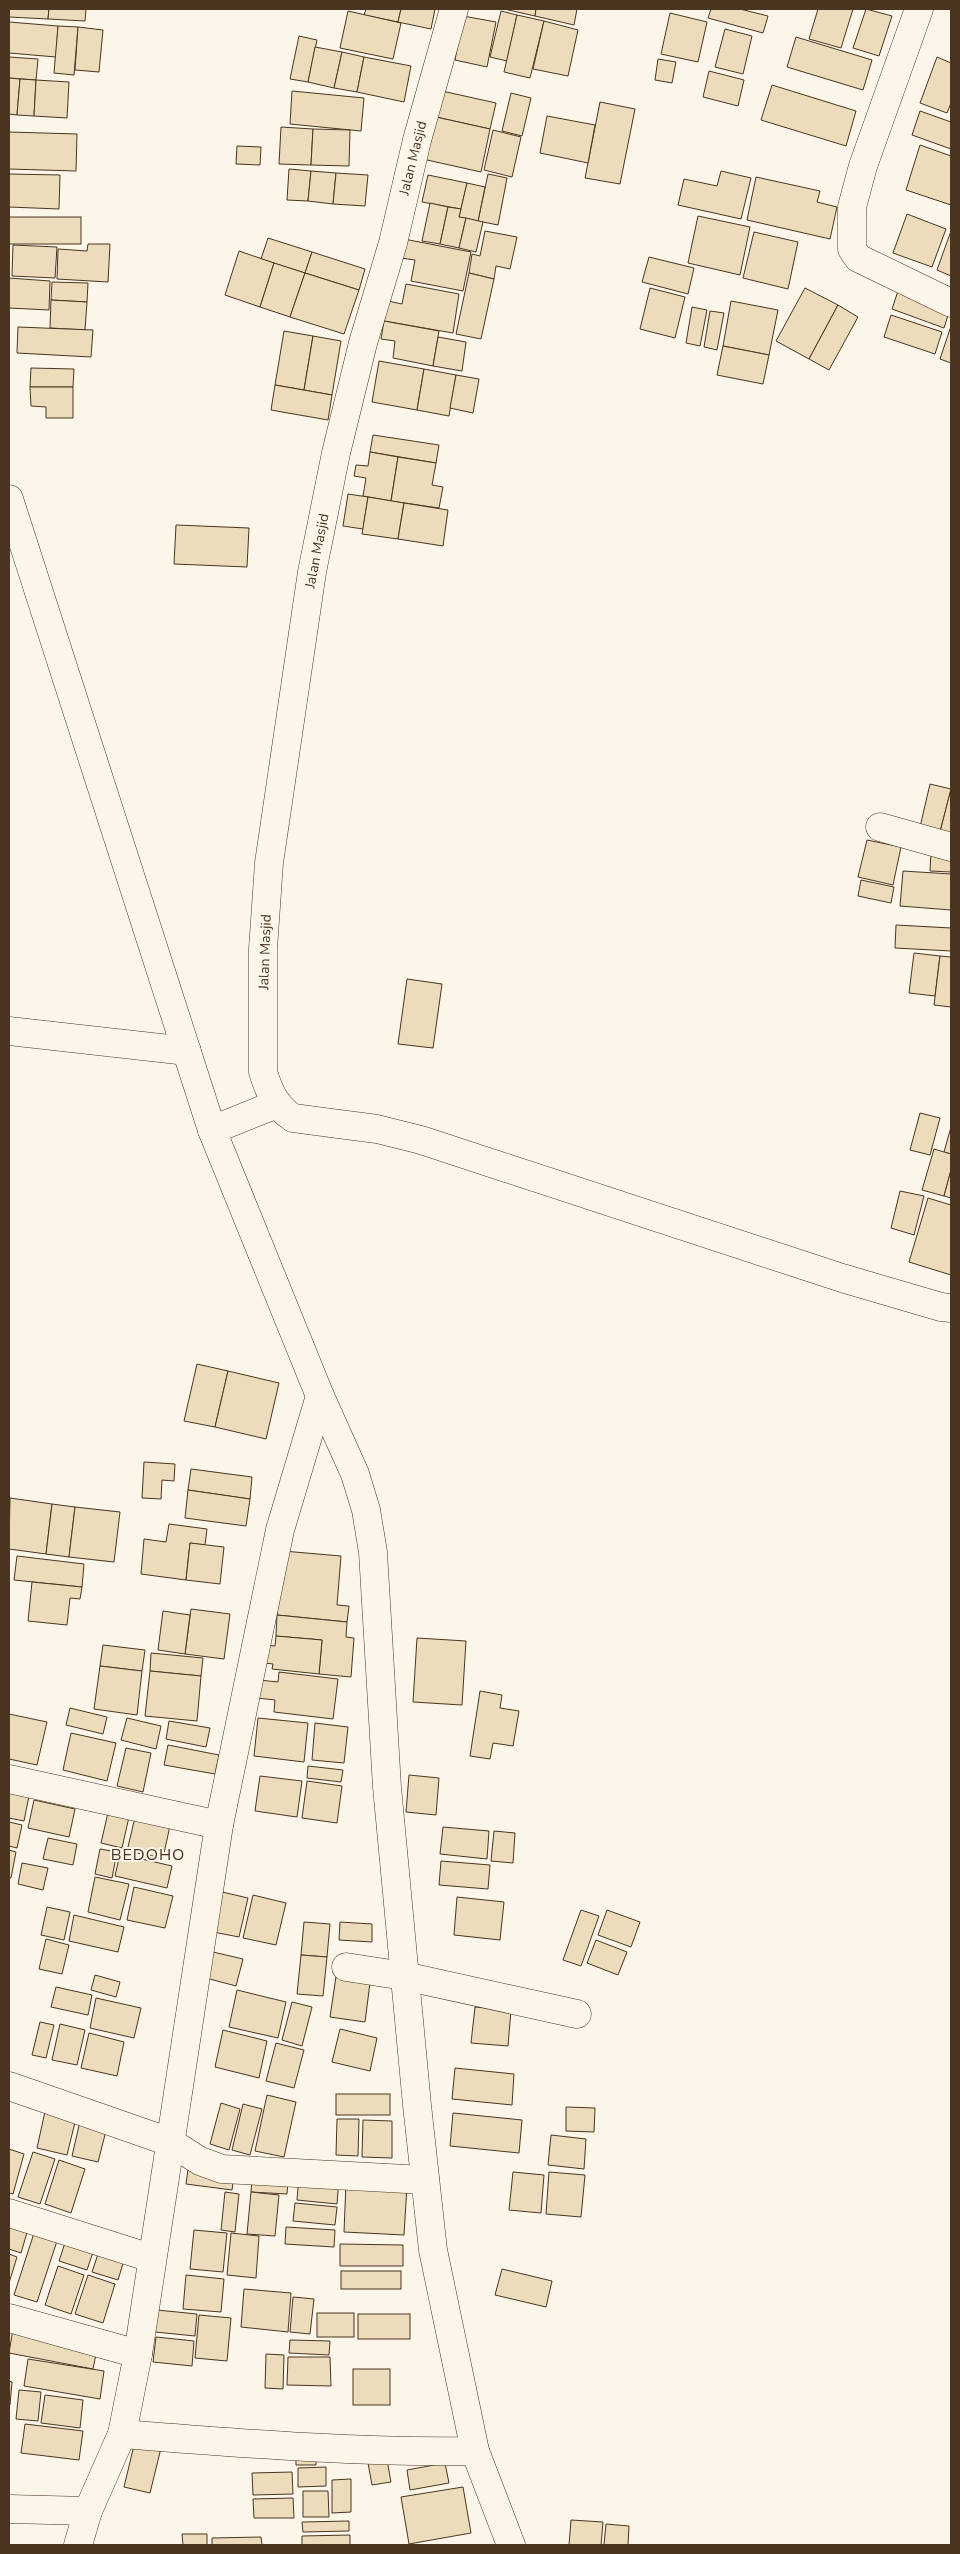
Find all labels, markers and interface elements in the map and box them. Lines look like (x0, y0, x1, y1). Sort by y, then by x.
street label: Jalan Masjid (394, 119, 431, 198)
street label: Jalan Masjid (300, 512, 334, 591)
street label: Jalan Masjid (254, 914, 276, 991)
district label: BEDOHO (111, 1844, 185, 1866)

